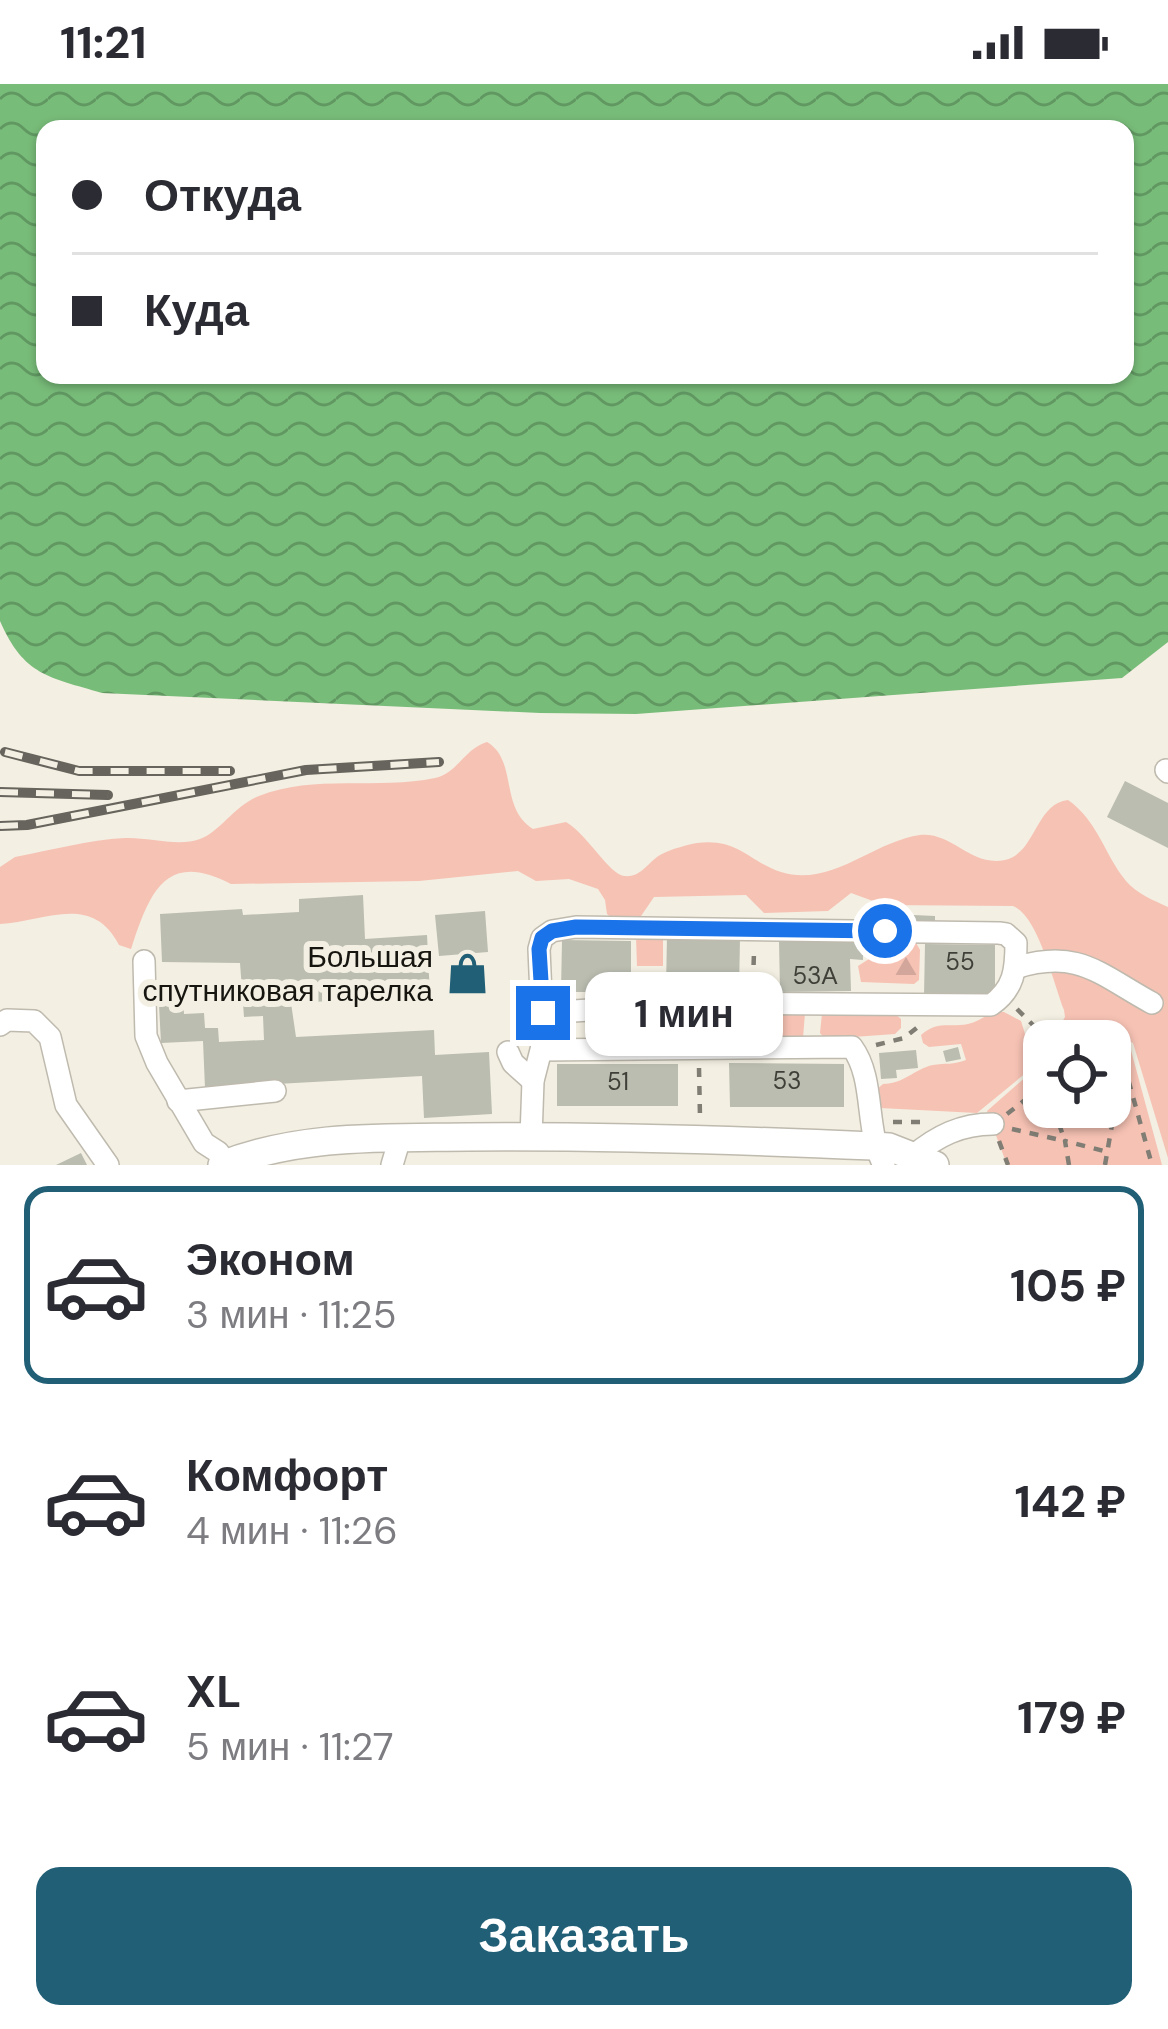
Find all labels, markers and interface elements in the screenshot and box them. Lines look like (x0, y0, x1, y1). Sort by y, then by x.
text: 11:21 (60, 13, 147, 72)
text: Откуда (144, 166, 301, 225)
text: Куда (144, 281, 249, 340)
route start (858, 904, 912, 958)
place label: Большая спутниковая тарелка (143, 937, 433, 1010)
house number: 55 (945, 946, 975, 977)
shop icon: Большая спутниковая тарелка (444, 950, 490, 996)
house number: 53А (793, 960, 837, 991)
callout: 1 мин (585, 971, 783, 1055)
route end (516, 986, 570, 1040)
text: 1 мин (634, 988, 734, 1039)
map controls (1023, 1020, 1131, 1128)
button: locate (1023, 1020, 1131, 1128)
house number: 53 (773, 1065, 801, 1096)
house number: 51 (607, 1066, 629, 1097)
text: Эконом (186, 1230, 355, 1289)
icon: car (42, 1231, 150, 1339)
text: 105 ₽ (1010, 1256, 1126, 1315)
text: 3 мин · 11:25 (186, 1289, 397, 1340)
text: Комфорт (186, 1446, 388, 1505)
icon: car (42, 1447, 150, 1555)
text: 142 ₽ (1014, 1472, 1126, 1531)
text: 4 мин · 11:26 (186, 1505, 398, 1556)
text: XL (186, 1662, 241, 1721)
icon: car (42, 1663, 150, 1771)
text: 179 ₽ (1017, 1688, 1126, 1747)
text: 5 мин · 11:27 (186, 1721, 394, 1772)
button: Заказать (36, 1867, 1132, 2005)

